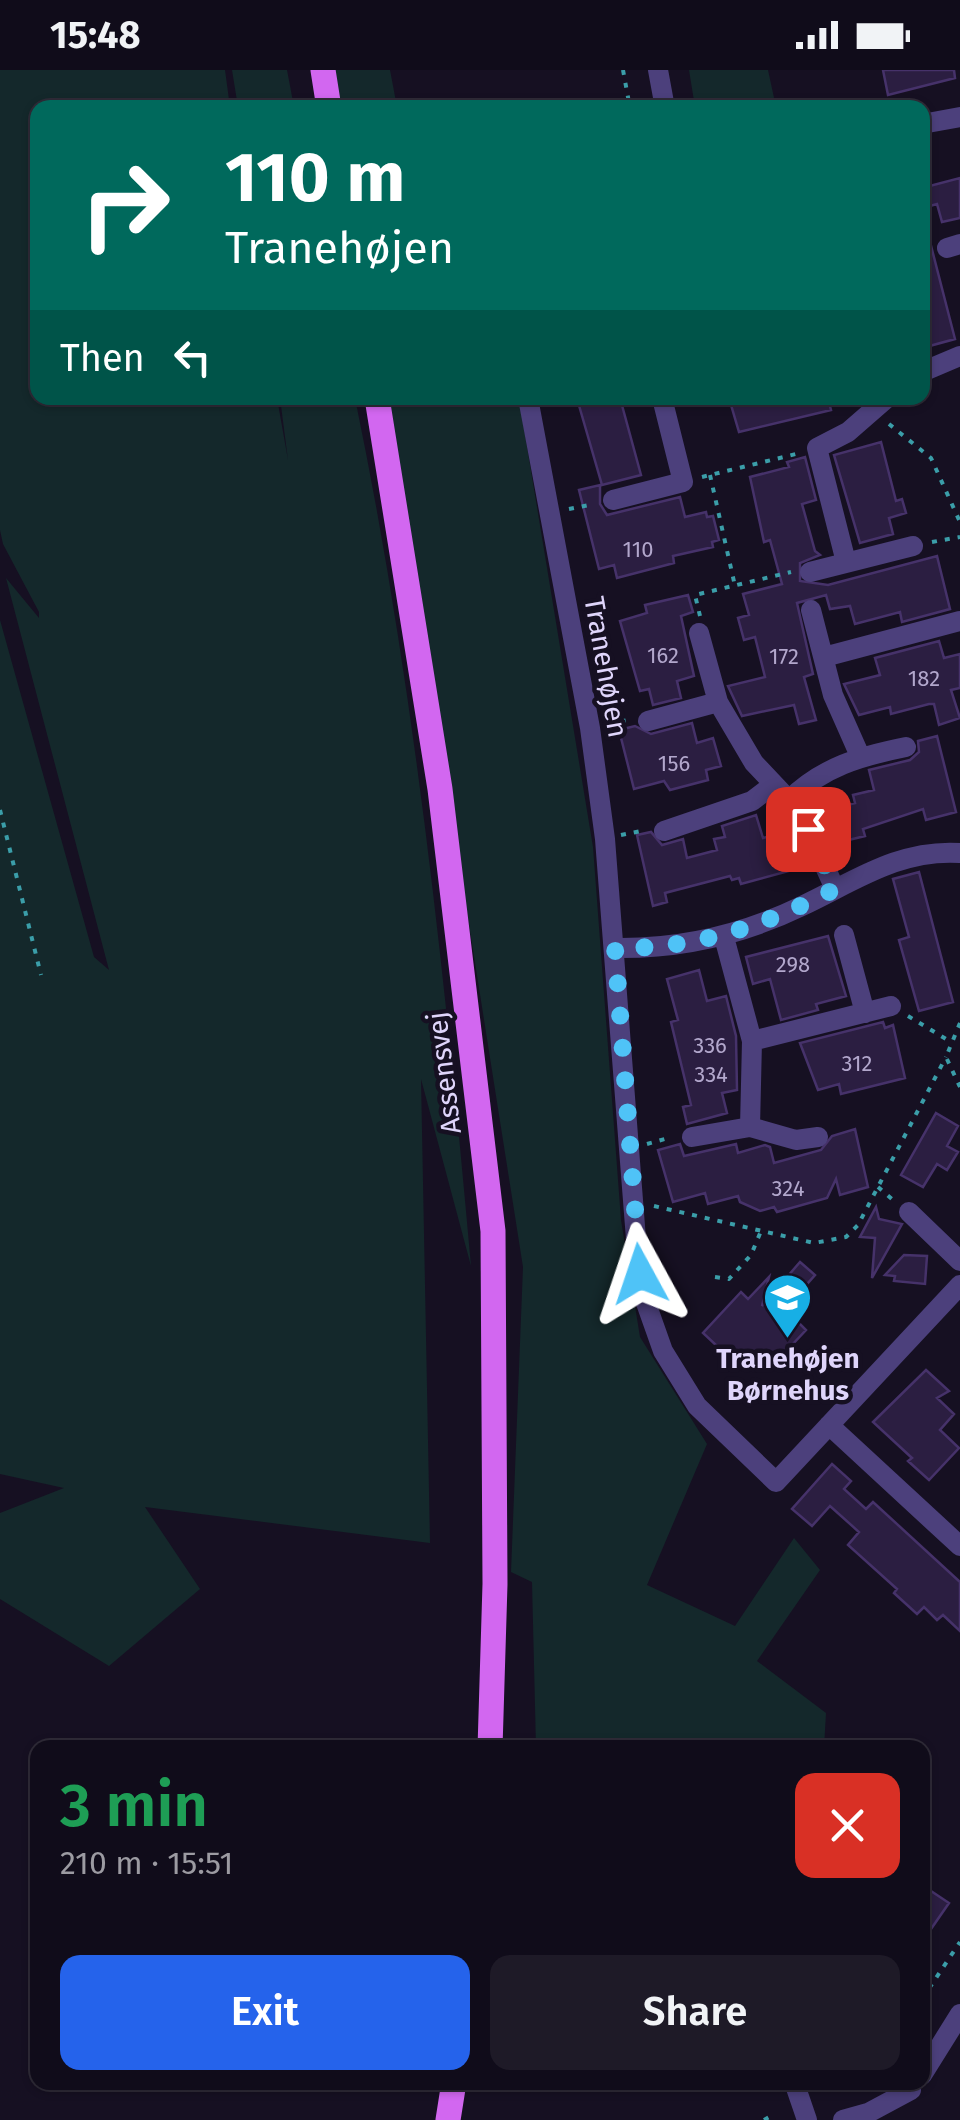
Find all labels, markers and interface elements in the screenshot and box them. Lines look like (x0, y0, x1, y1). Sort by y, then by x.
text: 15:48 (50, 12, 140, 58)
text: 110 m (225, 136, 405, 220)
icon: right (60, 140, 190, 270)
text: Tranehøjen (225, 221, 454, 275)
icon: left (165, 330, 220, 385)
text: Then (60, 335, 145, 381)
house number: 110 (622, 536, 654, 563)
street label: Tranehøjen (577, 594, 635, 740)
house number: 162 (647, 642, 679, 669)
house number: 172 (769, 643, 799, 670)
house number: 182 (908, 665, 940, 692)
house number: 156 (658, 750, 690, 777)
pin (766, 787, 851, 872)
icon: arrive (781, 802, 836, 857)
house number: 298 (776, 951, 810, 978)
street label: Assensvej (420, 1010, 468, 1136)
house number: 336 (693, 1032, 727, 1059)
house number: 312 (842, 1050, 872, 1077)
house number: 334 (694, 1061, 728, 1088)
house number: 324 (772, 1175, 805, 1202)
position arrow (588, 1222, 692, 1326)
school or university icon: Tranehøjen Børnehus (762, 1272, 814, 1340)
place label: Tranehøjen Børnehus (716, 1342, 860, 1407)
text: 3 min (60, 1770, 208, 1842)
button: close (795, 1773, 900, 1878)
text: 210 m · 15:51 (60, 1844, 233, 1882)
button: Exit (60, 1955, 470, 2070)
button: Share (490, 1955, 900, 2070)

